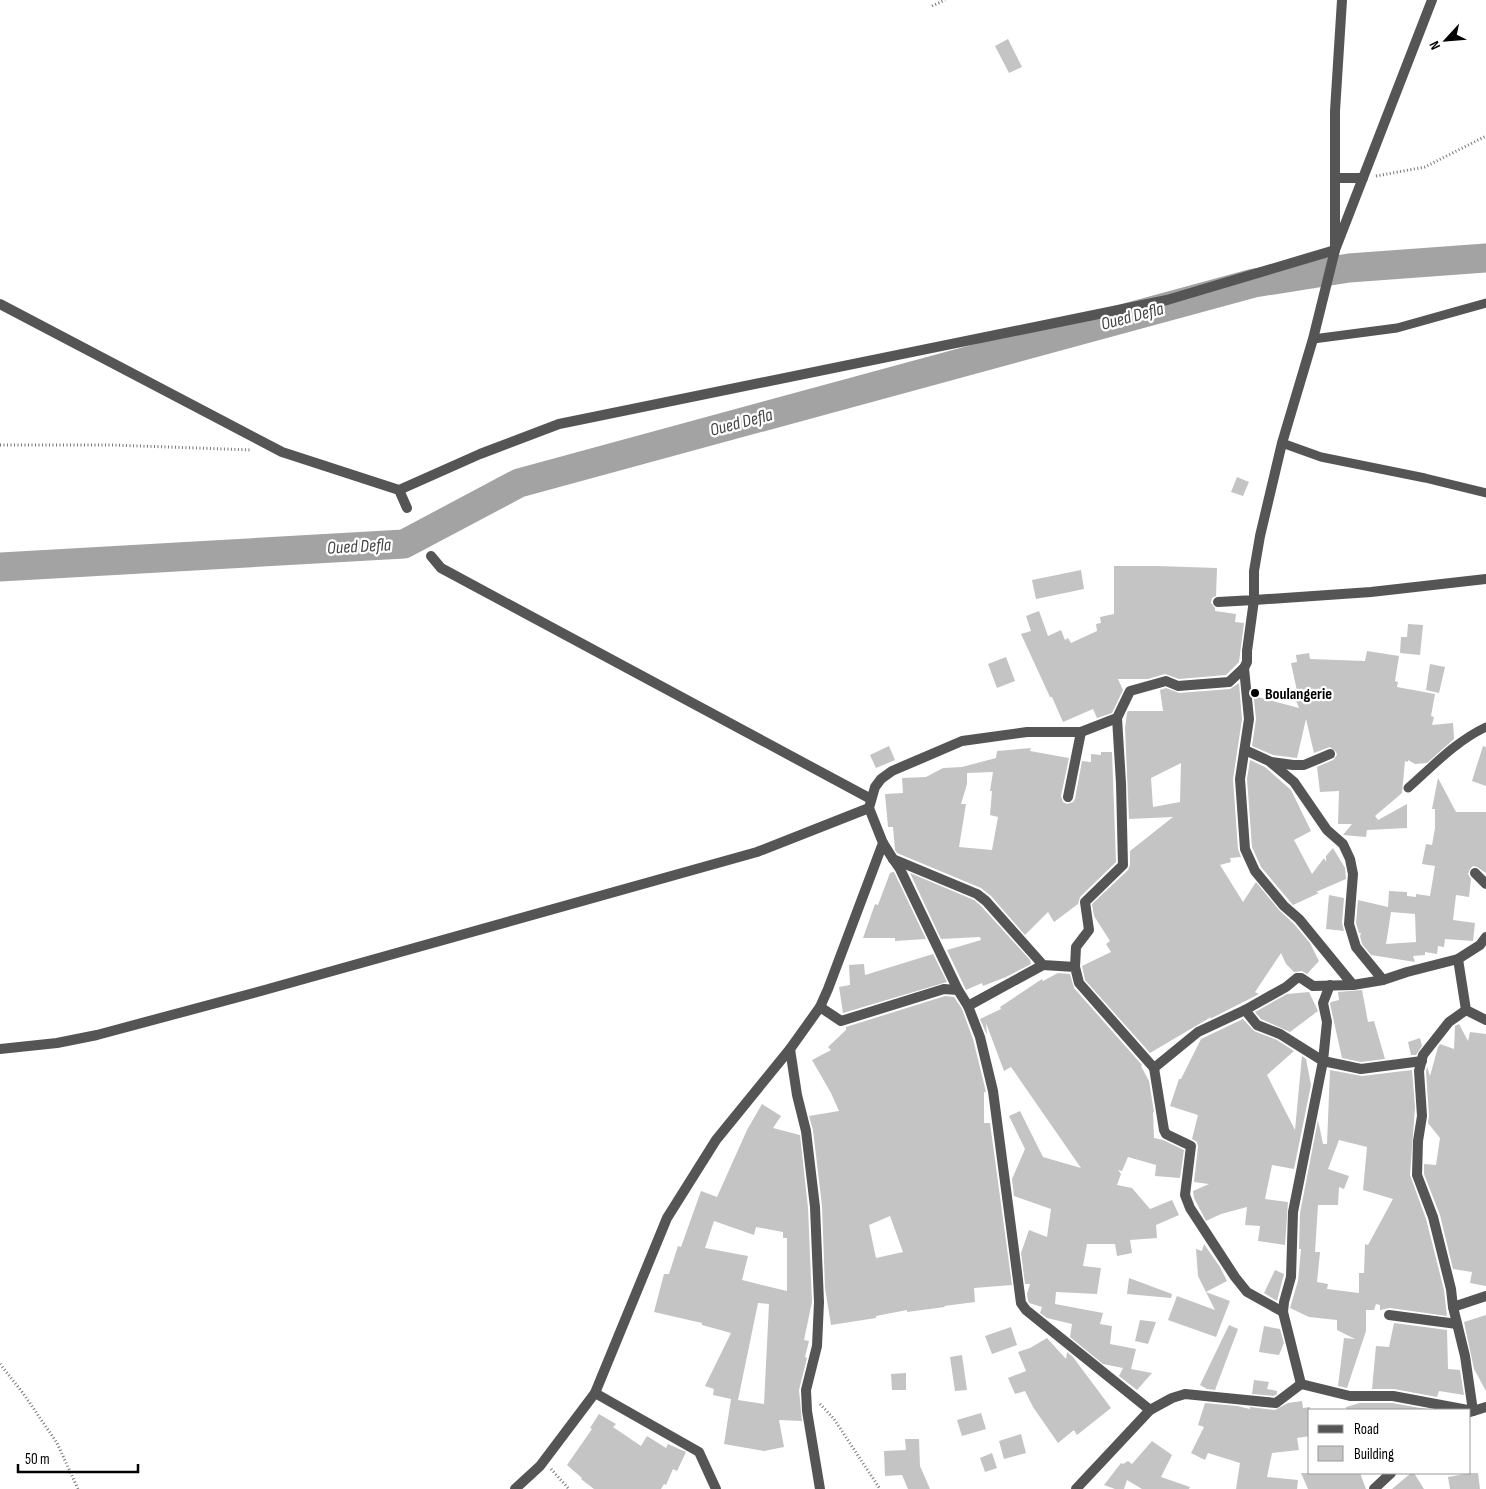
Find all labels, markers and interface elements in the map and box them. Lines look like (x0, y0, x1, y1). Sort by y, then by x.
north arrow (1421, 15, 1471, 65)
text: N (1425, 38, 1444, 53)
water label: Oued Defla (1099, 298, 1166, 335)
water label: Oued Defla (708, 404, 775, 441)
water label: Oued Defla (327, 534, 392, 559)
place label: Boulangerie (1265, 685, 1332, 704)
marker: Boulangerie (1249, 687, 1261, 699)
legend (1308, 1409, 1471, 1474)
text: Road (1354, 1420, 1379, 1439)
scale bar (18, 1442, 138, 1474)
text: Building (1354, 1445, 1394, 1464)
text: 50 m (25, 1450, 50, 1469)

